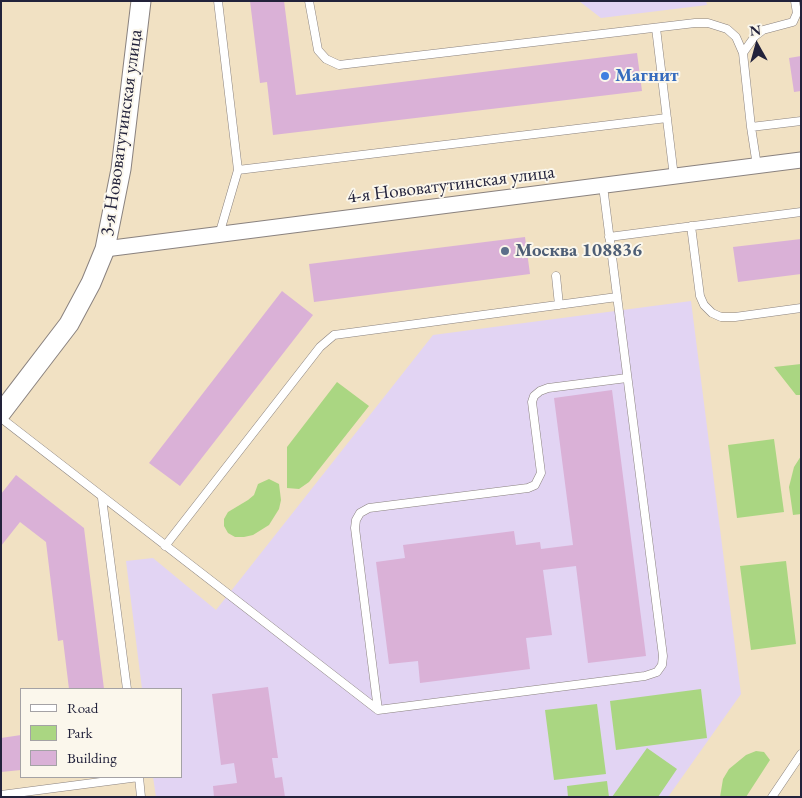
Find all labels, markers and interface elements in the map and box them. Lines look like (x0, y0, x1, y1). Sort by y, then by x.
north arrow (732, 20, 782, 70)
text: N (748, 20, 762, 40)
street label: 3-я Нововатутинская улица (96, 28, 148, 238)
place label: Магнит (615, 65, 679, 87)
marker: Магнит (599, 70, 611, 82)
street label: 4-я Нововатутинская улица (346, 161, 556, 209)
place label: Москва 108836 (515, 240, 642, 262)
marker: Москва 108836 (499, 245, 511, 257)
legend (20, 688, 182, 778)
text: Road (67, 698, 98, 717)
text: Park (67, 723, 93, 742)
text: Building (67, 748, 117, 767)

